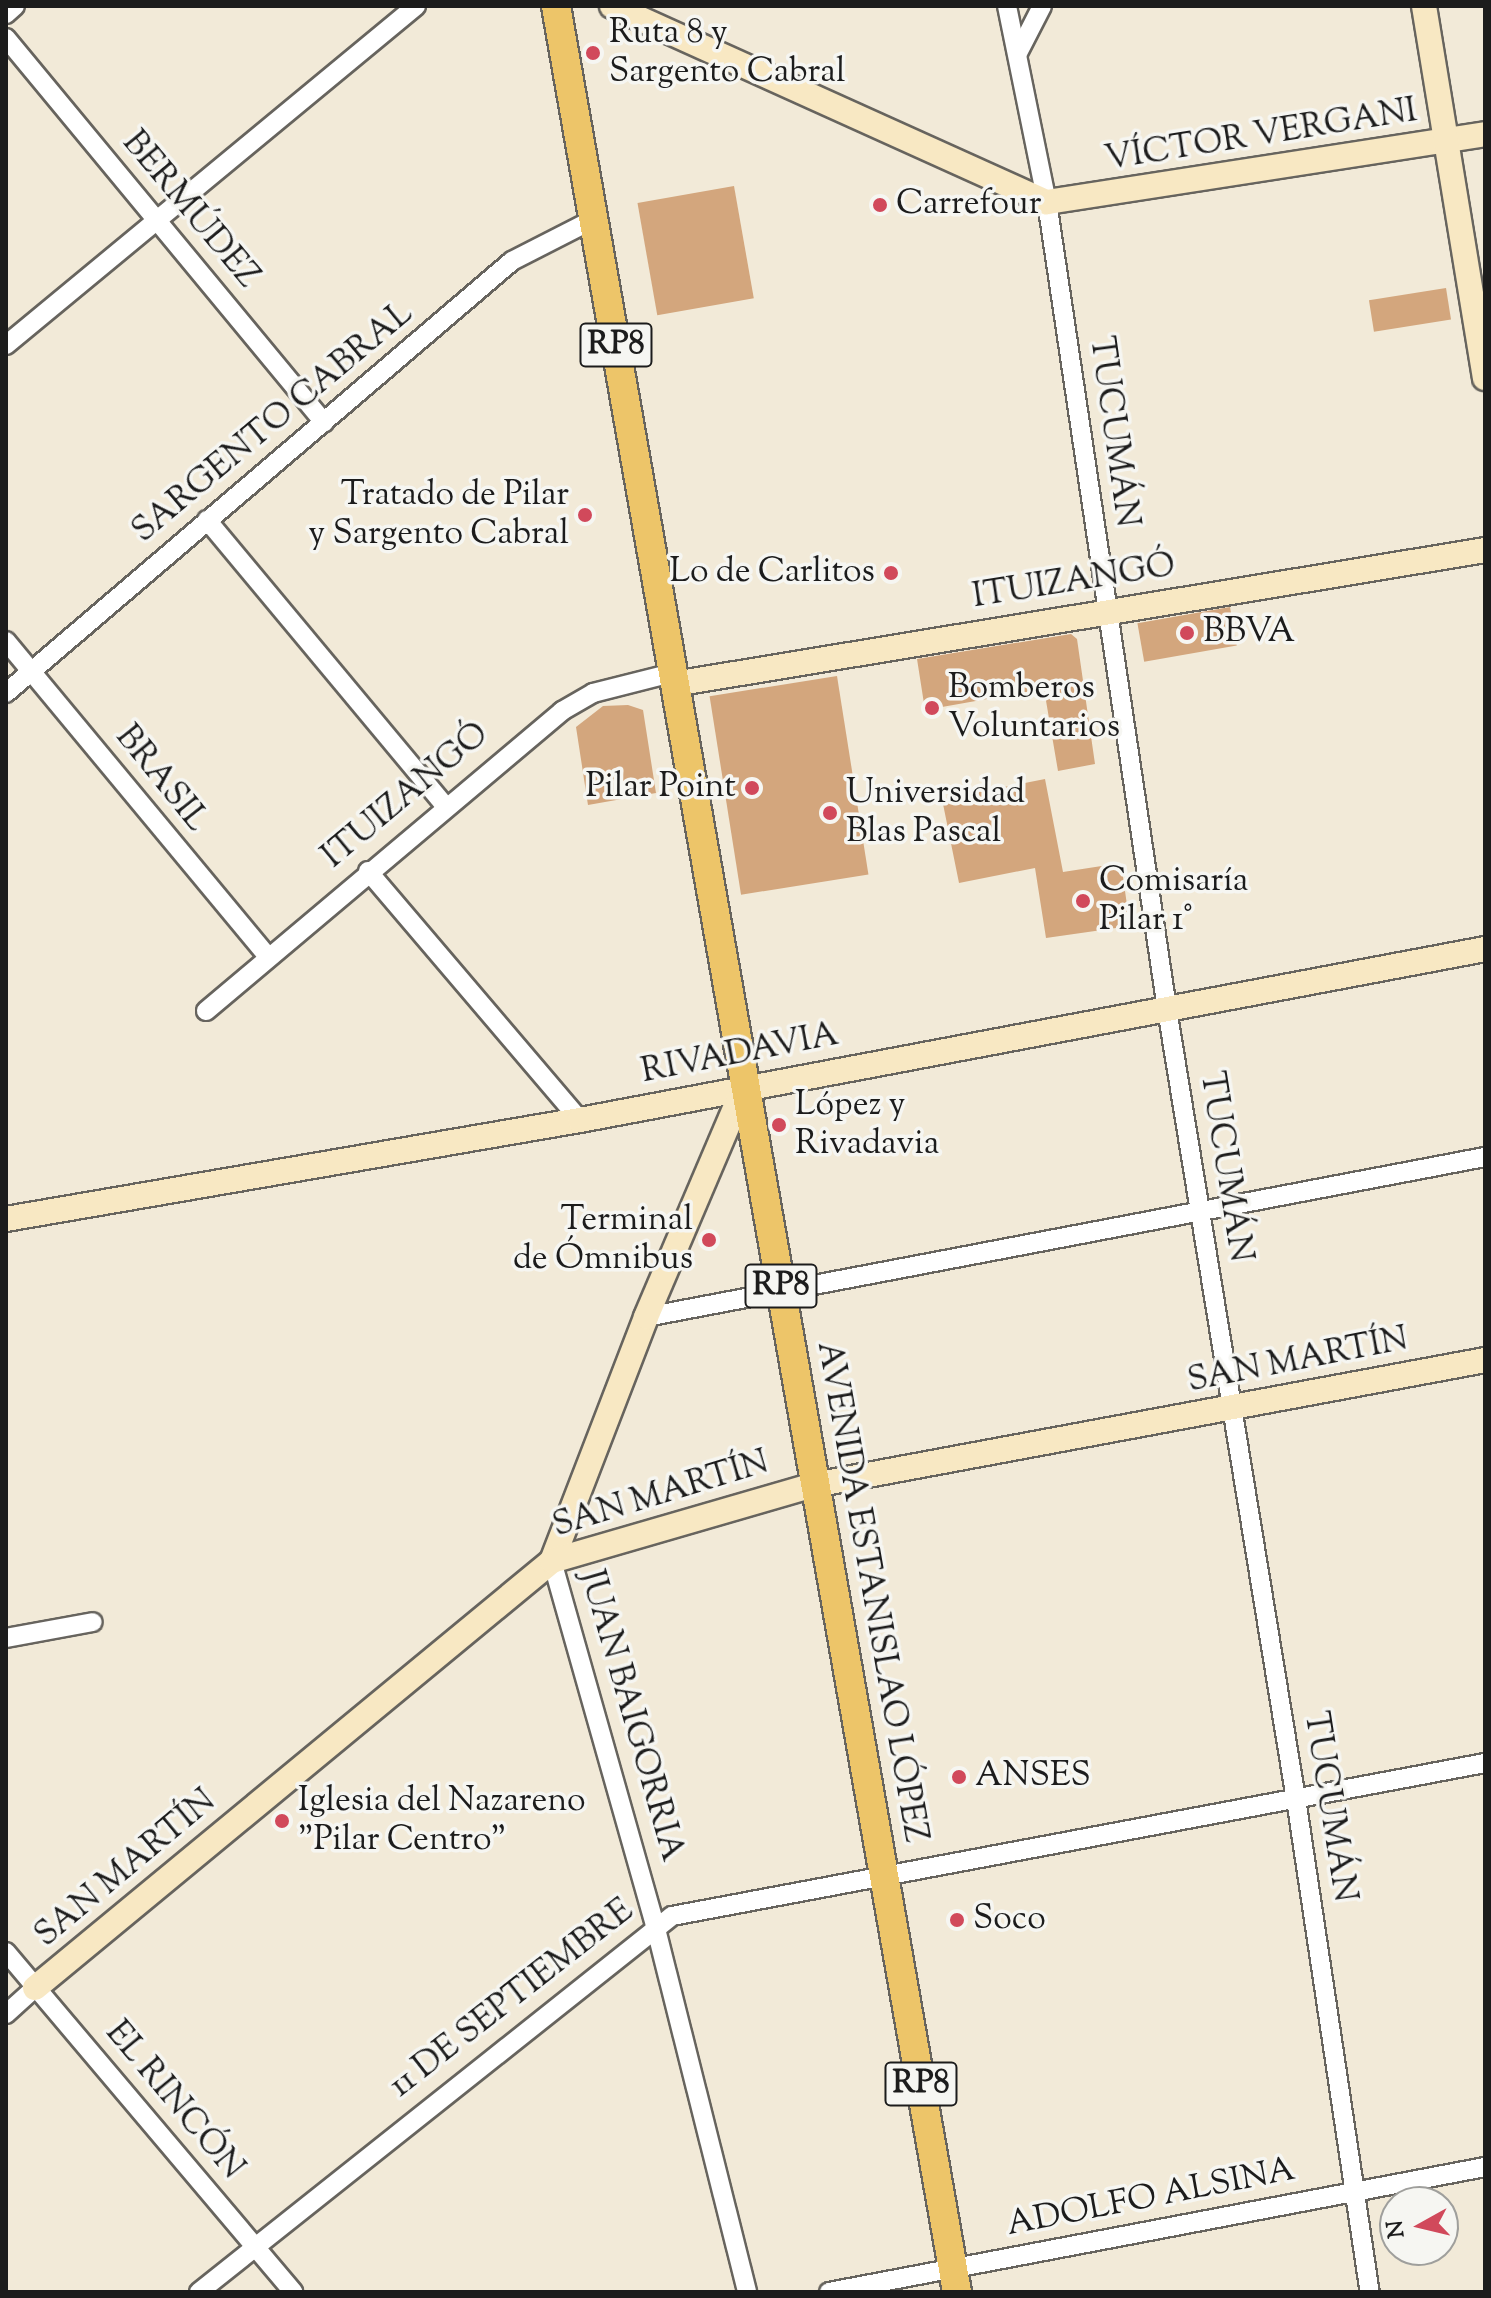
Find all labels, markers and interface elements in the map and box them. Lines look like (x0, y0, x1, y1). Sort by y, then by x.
place label: Ruta 8 y Sargento Cabral (609, 13, 845, 92)
marker: Ruta 8 y Sargento Cabral (584, 44, 602, 62)
street label: VÍCTOR VERGANI (1102, 91, 1420, 181)
street label: BERMÚDEZ (113, 123, 267, 297)
place label: Carrefour (896, 185, 1041, 225)
marker: Carrefour (871, 196, 889, 214)
street label: SARGENTO CABRAL (125, 294, 421, 552)
road number: RP8 (578, 317, 654, 373)
street label: TUCUMÁN (1079, 334, 1147, 530)
place label: Tratado de Pilar y Sargento Cabral (308, 475, 569, 554)
marker: Tratado de Pilar y Sargento Cabral (576, 506, 594, 524)
street label: ITUIZANGÓ (970, 546, 1178, 618)
place label: Lo de Carlitos (669, 553, 875, 593)
marker: Lo de Carlitos (882, 564, 900, 582)
place label: BBVA (1203, 613, 1295, 653)
marker: BBVA (1178, 624, 1196, 642)
place label: Bomberos Voluntarios (948, 668, 1120, 748)
marker: Bomberos Voluntarios (923, 699, 941, 717)
street label: ITUIZANGÓ (315, 715, 497, 877)
street label: BRASIL (106, 718, 216, 840)
place label: Pilar Point (586, 768, 736, 808)
place label: Universidad Blas Pascal (846, 773, 1025, 852)
marker: Pilar Point (743, 779, 761, 797)
marker: Universidad Blas Pascal (821, 804, 839, 822)
place label: Comisaría Pilar 1° (1099, 861, 1248, 940)
marker: Comisaría Pilar 1° (1074, 892, 1092, 910)
street label: RIVADAVIA (638, 1015, 842, 1093)
street label: TUCUMÁN (1190, 1069, 1260, 1265)
place label: López y Rivadavia (795, 1085, 939, 1164)
marker: López y Rivadavia (770, 1116, 788, 1134)
place label: Terminal de Ómnibus (513, 1200, 693, 1280)
marker: Terminal de Ómnibus (700, 1231, 718, 1249)
road number: RP8 (743, 1258, 819, 1314)
street label: SAN MARTÍN (1184, 1320, 1412, 1402)
street label: AVENIDA ESTANISLAO LÓPEZ (807, 1338, 935, 1846)
street label: SAN MARTÍN (548, 1443, 774, 1547)
street label: JUAN BAIGORRIA (570, 1566, 692, 1866)
street label: TUCUMÁN (1294, 1709, 1364, 1905)
place label: ANSES (975, 1757, 1091, 1797)
marker: ANSES (950, 1768, 968, 1786)
street label: SAN MARTÍN (27, 1781, 225, 1957)
place label: Iglesia del Nazareno "Pilar Centro" (298, 1781, 586, 1860)
marker: Iglesia del Nazareno "Pilar Centro" (273, 1812, 291, 1830)
street label: 11 DE SEPTIEMBRE (382, 1891, 642, 2107)
place label: Soco (973, 1900, 1046, 1940)
marker: Soco (948, 1911, 966, 1929)
street label: EL RINCÓN (96, 2014, 252, 2188)
road number: RP8 (883, 2056, 959, 2112)
street label: ADOLFO ALSINA (1003, 2150, 1299, 2246)
north arrow (1379, 2186, 1459, 2266)
text: N (1380, 2218, 1414, 2240)

